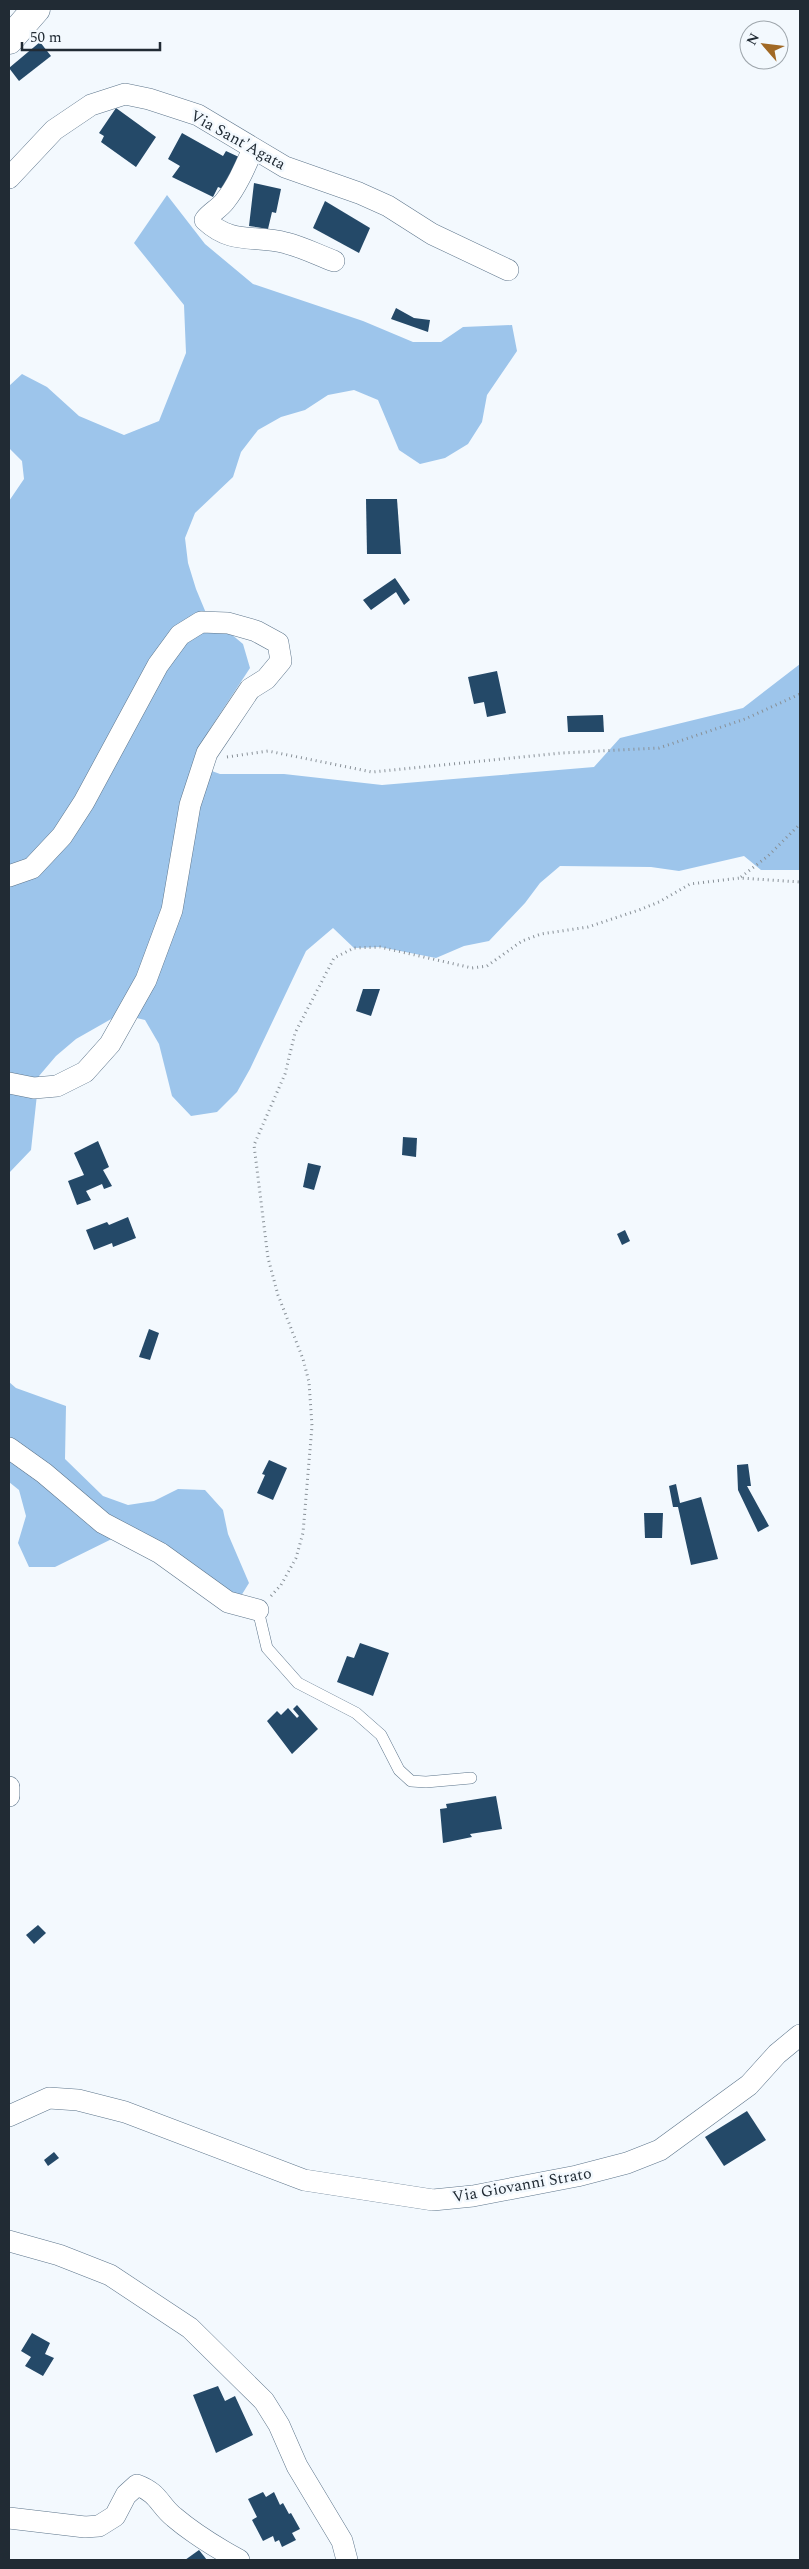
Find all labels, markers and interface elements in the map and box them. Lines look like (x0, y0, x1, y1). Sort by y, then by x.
scale bar (22, 20, 160, 52)
north arrow (739, 20, 789, 70)
text: 50 m (30, 26, 62, 49)
text: N (741, 29, 765, 49)
street label: Via Sant'Agata (186, 104, 290, 176)
street label: Via Giovanni Strato (451, 2161, 593, 2209)

